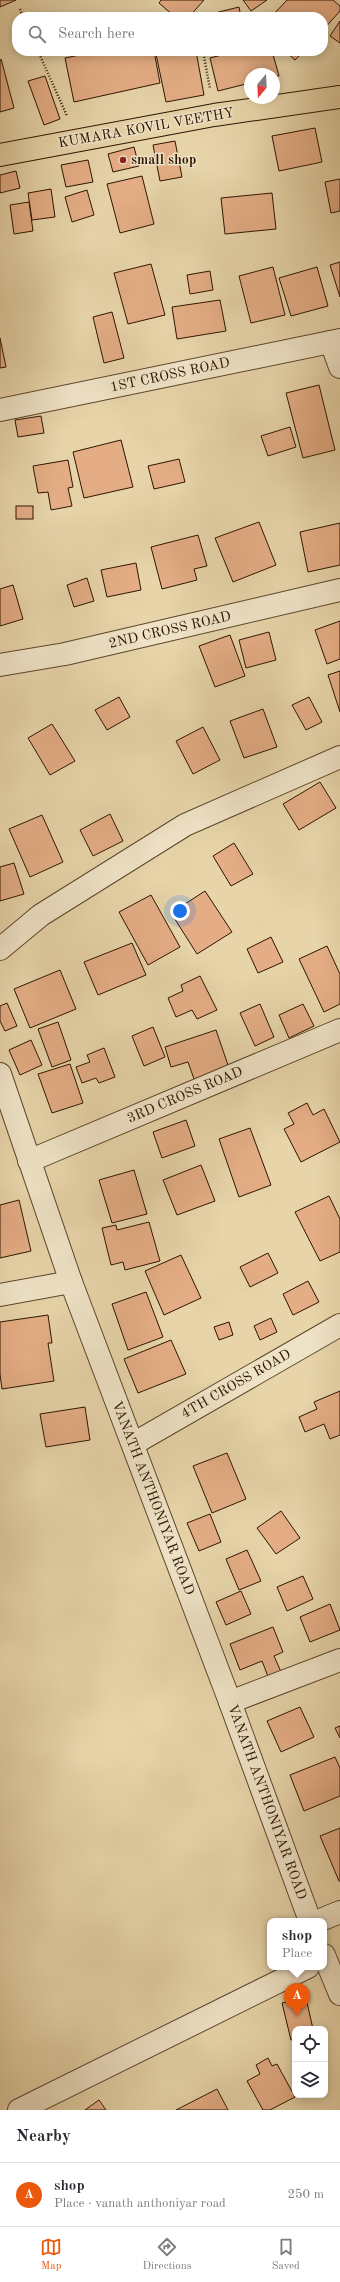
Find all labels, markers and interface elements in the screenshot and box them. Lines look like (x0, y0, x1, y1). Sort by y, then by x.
search box (12, 12, 328, 56)
icon: search (26, 23, 48, 45)
text: Search here (58, 27, 135, 42)
north arrow (244, 68, 280, 104)
street label: KUMARA KOVIL VEETHY (57, 106, 235, 150)
place label: small shop (131, 153, 196, 167)
marker: small shop (118, 155, 128, 165)
street label: 1ST CROSS ROAD (109, 355, 231, 395)
street label: 2ND CROSS ROAD (108, 609, 232, 651)
your location (170, 901, 190, 921)
street label: 3RD CROSS ROAD (125, 1064, 245, 1126)
street label: 4TH CROSS ROAD (179, 1347, 293, 1421)
street label: VANATH ANTHONIYAR ROAD (109, 1399, 197, 1597)
street label: VANATH ANTHONIYAR ROAD (225, 1702, 309, 1902)
popup (267, 1918, 327, 1970)
text: shop (282, 1929, 312, 1944)
text: Place (282, 1947, 312, 1960)
pin: A (284, 1983, 310, 2016)
map controls (292, 2026, 328, 2098)
button: locate (292, 2026, 328, 2062)
button: layers (292, 2062, 328, 2098)
text: Nearby (16, 2128, 71, 2145)
text: shop (54, 2179, 85, 2194)
text: A (24, 2188, 34, 2201)
text: 250 m (287, 2188, 324, 2201)
text: Place · vanath anthoniyar road (54, 2197, 226, 2210)
tab: Map (40, 2236, 62, 2274)
tab: Directions (143, 2236, 191, 2274)
tab: Saved (272, 2236, 300, 2274)

